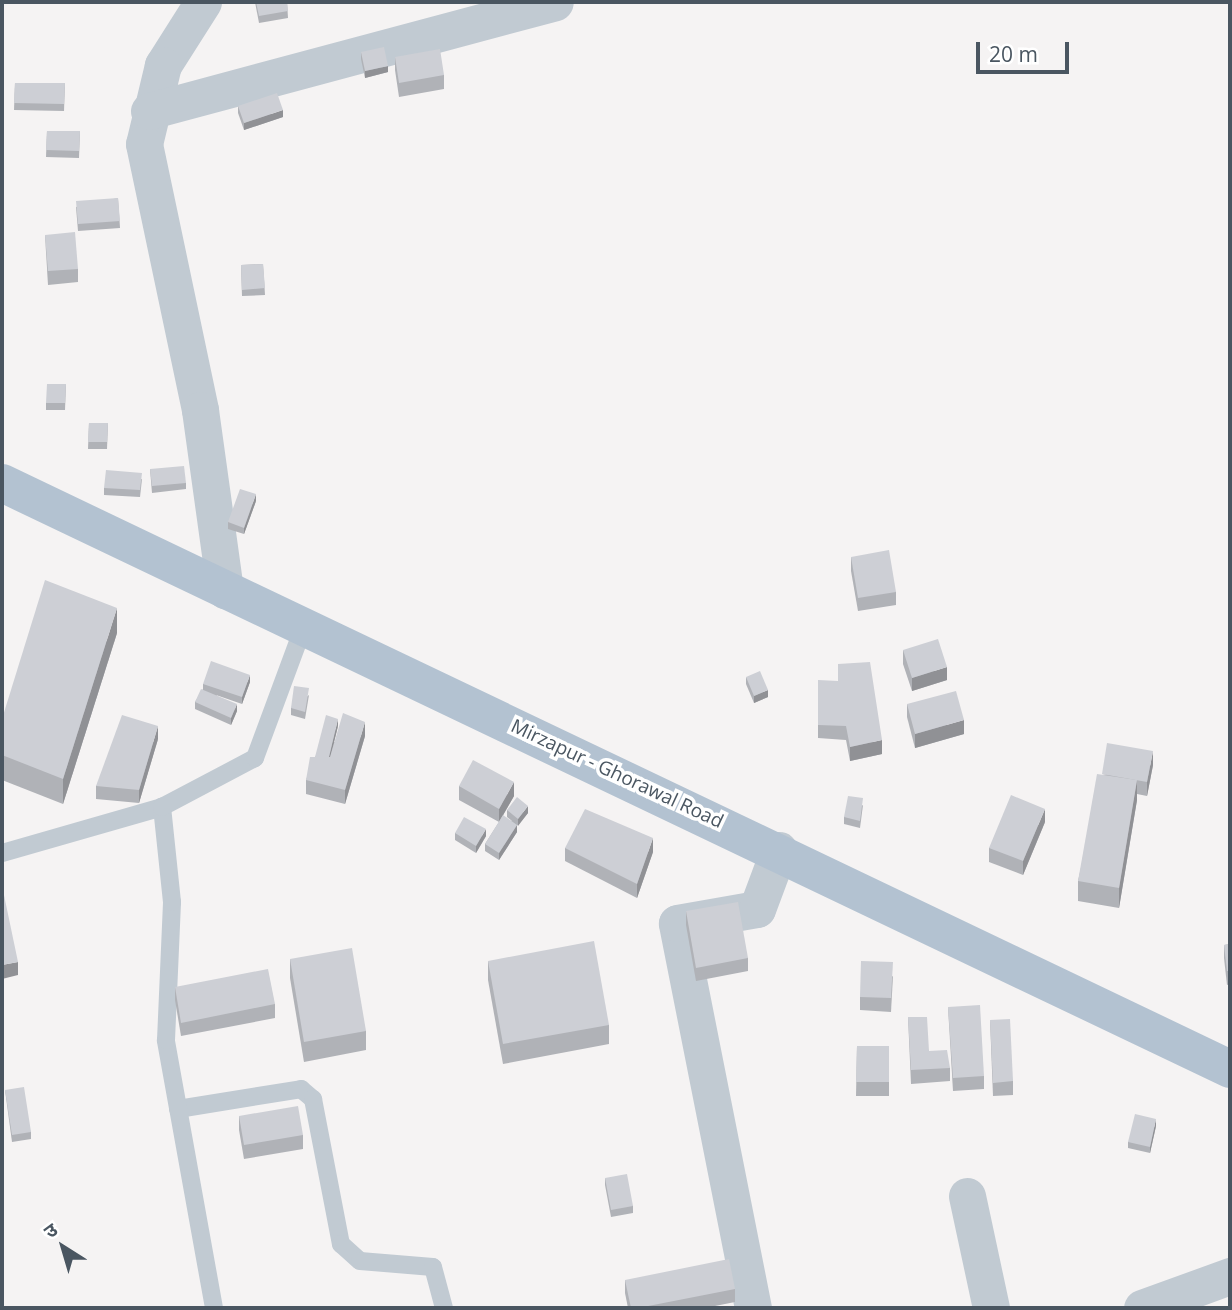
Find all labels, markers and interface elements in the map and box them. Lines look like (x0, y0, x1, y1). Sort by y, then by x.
scale bar (980, 28, 1073, 72)
text: 20 m (989, 40, 1038, 68)
street label: Mirzapur - Ghorawal Road (507, 715, 727, 833)
north arrow (28, 1212, 98, 1282)
text: उ (38, 1216, 63, 1244)

